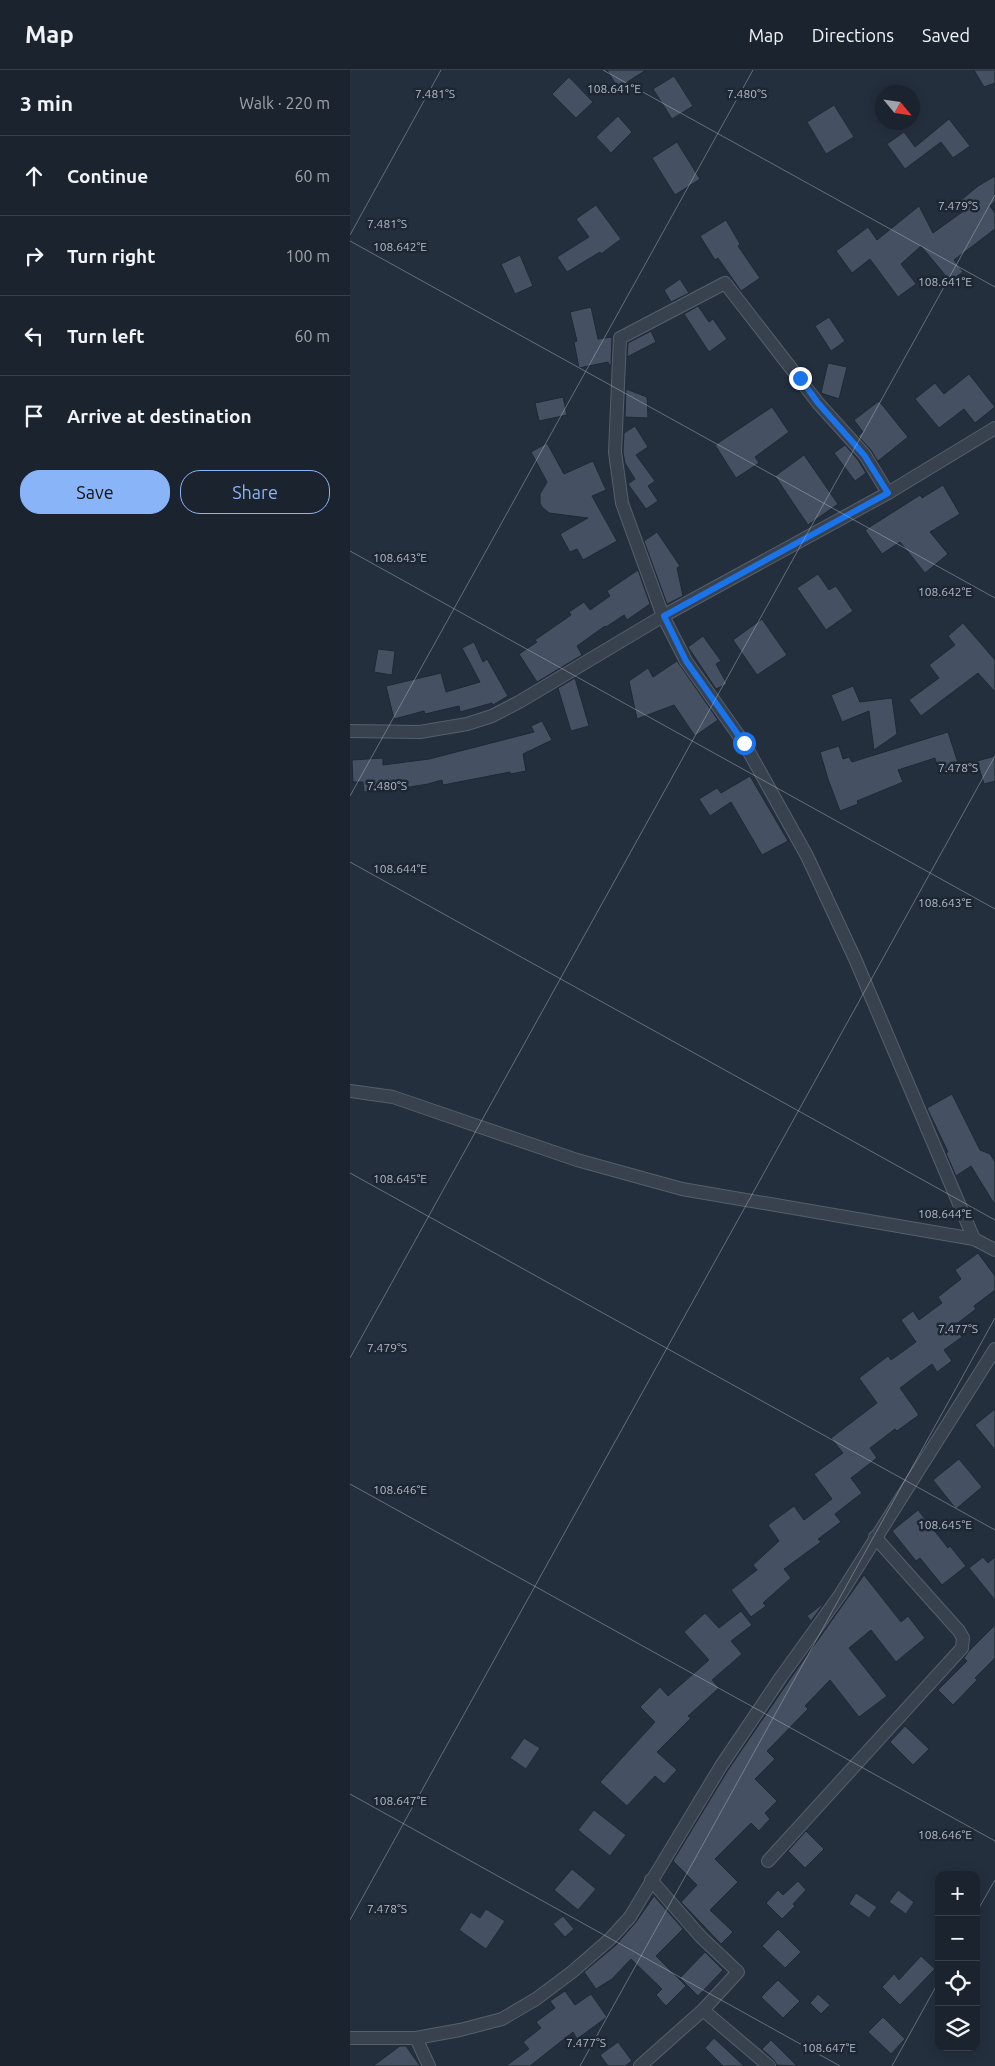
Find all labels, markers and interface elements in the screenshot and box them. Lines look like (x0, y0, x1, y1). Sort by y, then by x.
text: Map (25, 21, 74, 48)
text: Map (748, 25, 784, 45)
text: Directions (812, 25, 894, 45)
text: Saved (922, 25, 970, 45)
text: 108.641°E (587, 82, 641, 95)
north arrow (875, 85, 920, 130)
text: 7.481°S (415, 87, 455, 100)
text: 7.480°S (727, 87, 767, 100)
text: 3 min (20, 91, 73, 115)
text: Walk · 220 m (239, 94, 330, 112)
icon: ahead (20, 162, 48, 190)
text: Continue (67, 165, 148, 187)
text: 60 m (294, 167, 330, 185)
text: 7.479°S (938, 199, 978, 212)
text: 7.481°S (367, 217, 407, 230)
text: 108.642°E (373, 240, 427, 253)
icon: right (20, 242, 48, 270)
text: Turn right (67, 245, 155, 267)
text: 100 m (285, 247, 330, 265)
text: 108.641°E (918, 275, 972, 288)
icon: left (20, 322, 48, 350)
text: Turn left (67, 325, 145, 347)
text: 60 m (294, 327, 330, 345)
route end (789, 367, 812, 390)
icon: arrive (20, 402, 48, 430)
text: Arrive at destination (67, 405, 252, 427)
button: Save (20, 470, 170, 514)
button: Share (180, 470, 330, 514)
text: 108.643°E (373, 551, 427, 564)
text: 108.642°E (918, 585, 972, 598)
route start (733, 732, 756, 755)
text: 7.478°S (938, 761, 978, 774)
text: 7.480°S (367, 779, 407, 792)
text: 108.644°E (373, 862, 427, 875)
text: 108.643°E (918, 896, 972, 909)
text: 108.645°E (373, 1172, 427, 1185)
text: 108.644°E (918, 1207, 972, 1220)
text: 7.477°S (938, 1322, 978, 1335)
text: 7.479°S (367, 1341, 407, 1354)
text: 108.646°E (373, 1483, 427, 1496)
text: 108.645°E (918, 1518, 972, 1531)
text: 108.647°E (373, 1794, 427, 1807)
text: 108.646°E (918, 1828, 972, 1841)
map controls (935, 1871, 980, 2051)
button: + (935, 1871, 980, 1916)
text: 7.478°S (367, 1902, 407, 1915)
button: − (935, 1916, 980, 1961)
button: locate (935, 1961, 980, 2006)
button: layers (935, 2006, 980, 2051)
text: 7.477°S (566, 2036, 606, 2049)
text: 108.647°E (802, 2041, 856, 2054)

